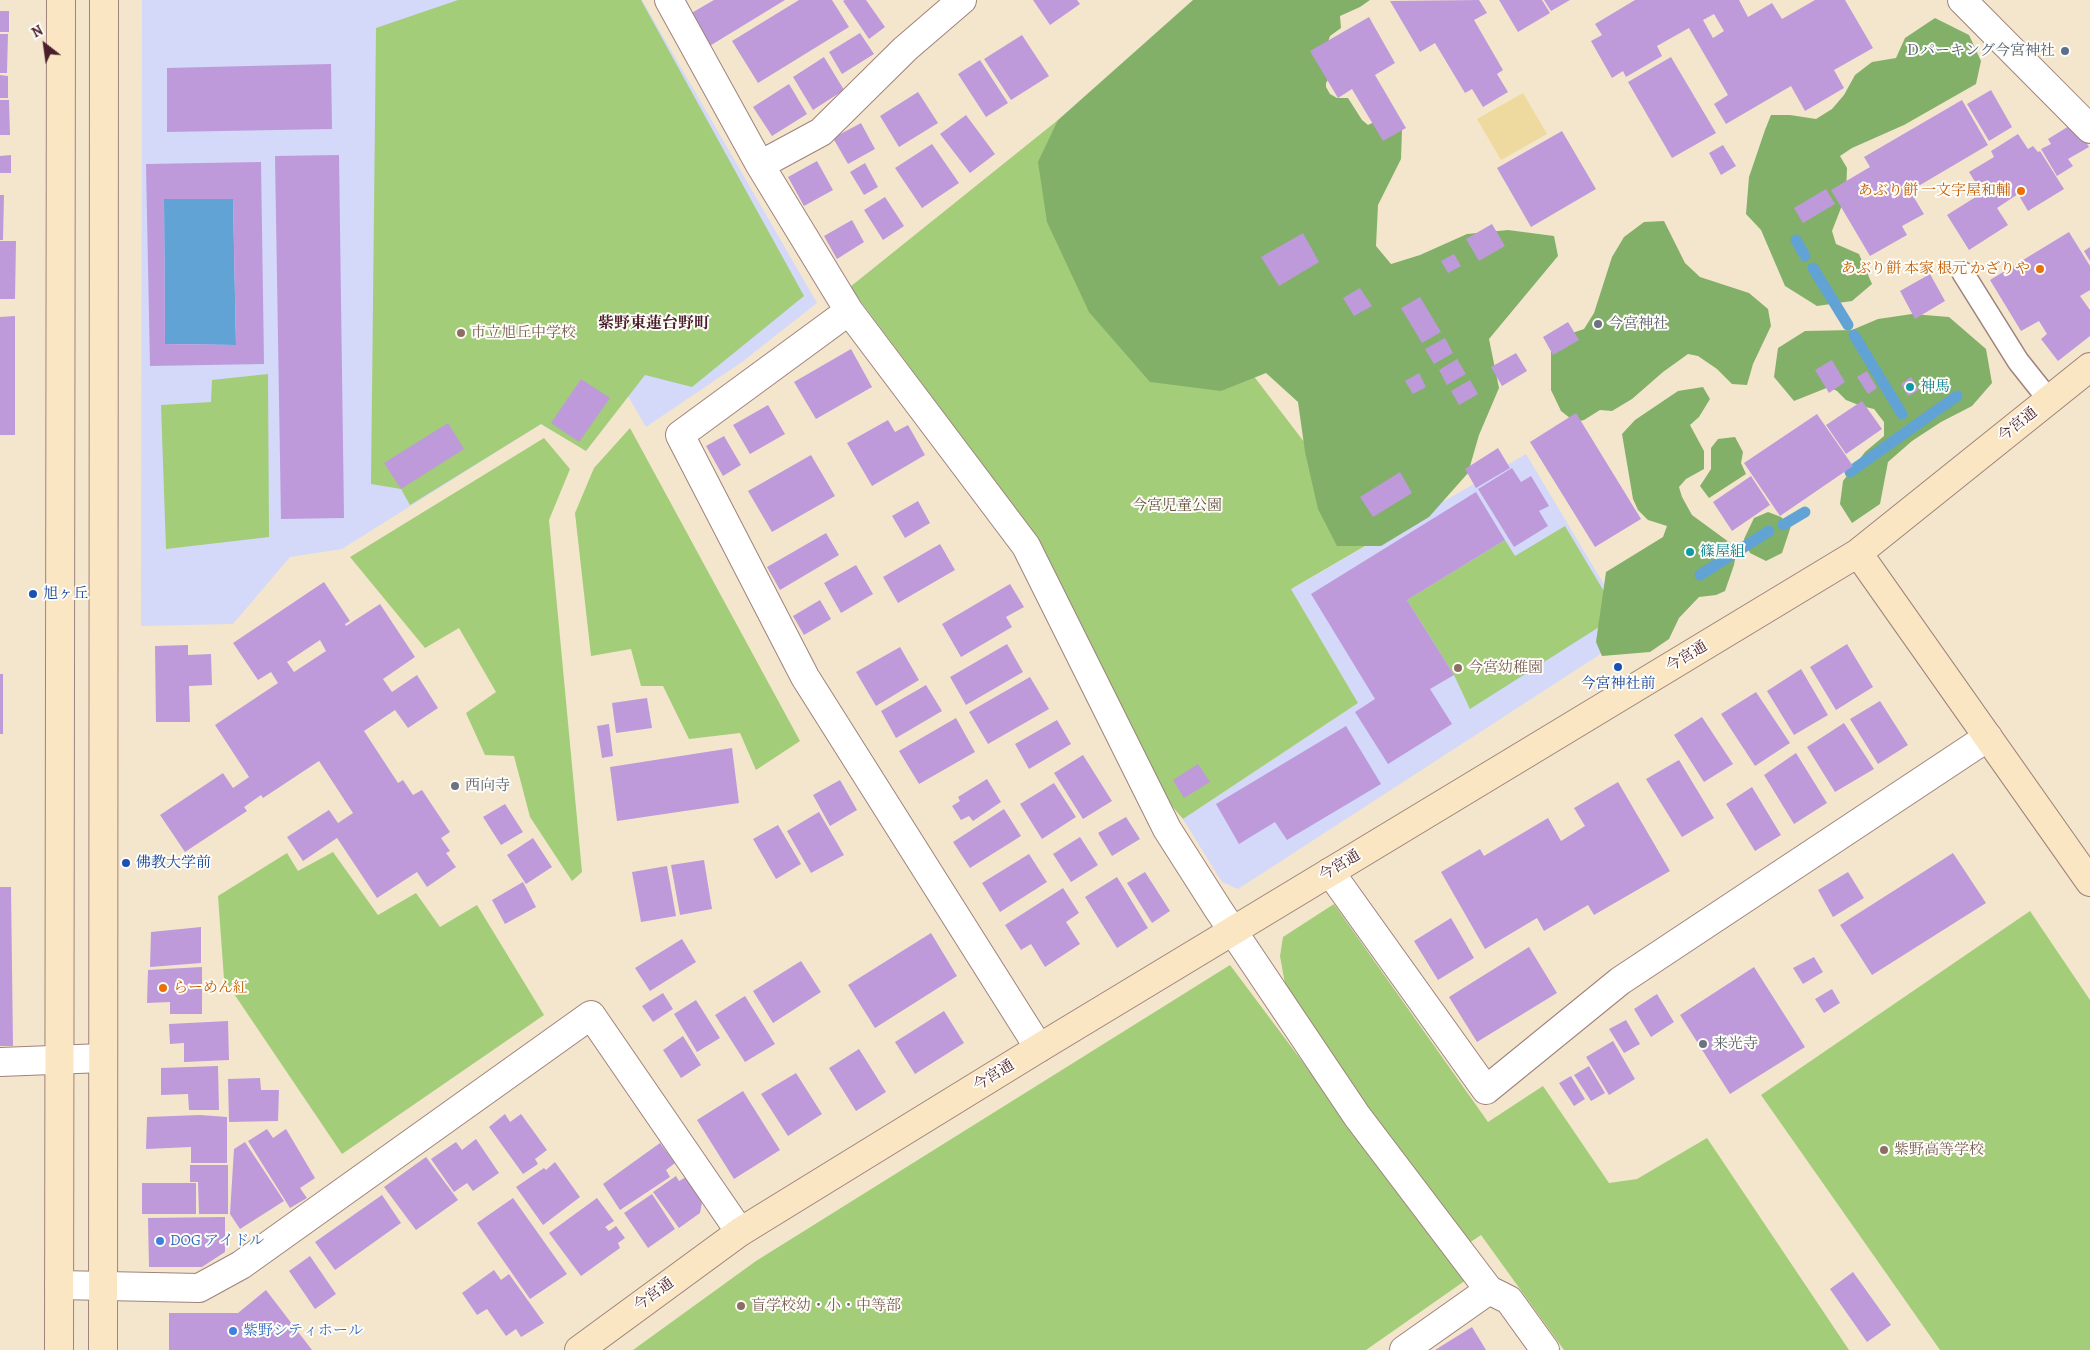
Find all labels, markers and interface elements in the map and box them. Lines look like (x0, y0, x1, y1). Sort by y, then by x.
north arrow (20, 20, 70, 70)
text: N (28, 21, 46, 42)
place label: Ｄパーキング今宮神社 (1905, 42, 2055, 60)
marker: Ｄパーキング今宮神社 (2059, 45, 2071, 57)
place label: あぶり餅 一文字屋和輔 (1858, 182, 2011, 200)
marker: あぶり餅 一文字屋和輔 (2015, 185, 2027, 197)
place label: あぶり餅 本家 根元 かざりや (1841, 260, 2030, 278)
marker: あぶり餅 本家 根元 かざりや (2034, 263, 2046, 275)
district label: 紫野東蓮台野町 (598, 314, 710, 334)
place label: 今宮神社 (1608, 315, 1668, 333)
marker: 今宮神社 (1592, 318, 1604, 330)
place label: 市立旭丘中学校 (471, 324, 576, 342)
marker: 市立旭丘中学校 (455, 327, 467, 339)
place label: 神馬 (1920, 378, 1950, 396)
marker: 神馬 (1904, 381, 1916, 393)
street label: 今宮通 (1995, 404, 2041, 446)
park label: 今宮児童公園 (1132, 497, 1222, 515)
place label: 篠屋組 (1700, 543, 1745, 561)
marker: 篠屋組 (1684, 546, 1696, 558)
place label: 旭ヶ丘 (43, 585, 88, 603)
marker: 旭ヶ丘 (27, 588, 39, 600)
street label: 今宮通 (1663, 638, 1711, 676)
place label: 今宮幼稚園 (1468, 659, 1543, 677)
marker: 今宮神社前 (1612, 661, 1624, 673)
marker: 今宮幼稚園 (1452, 662, 1464, 674)
place label: 今宮神社前 (1581, 675, 1655, 693)
place label: 西向寺 (465, 777, 510, 795)
marker: 西向寺 (449, 780, 461, 792)
street label: 今宮通 (1316, 847, 1364, 885)
place label: 佛教大学前 (136, 854, 211, 872)
marker: 佛教大学前 (120, 857, 132, 869)
place label: らーめん紅 (173, 979, 248, 997)
marker: らーめん紅 (157, 982, 169, 994)
place label: 来光寺 (1713, 1035, 1758, 1053)
marker: 来光寺 (1697, 1038, 1709, 1050)
street label: 今宮通 (970, 1056, 1018, 1096)
place label: 紫野高等学校 (1894, 1141, 1984, 1159)
marker: 紫野高等学校 (1878, 1144, 1890, 1156)
place label: DOG アイドル (170, 1232, 264, 1250)
marker: DOG アイドル (154, 1235, 166, 1247)
street label: 今宮通 (631, 1274, 677, 1316)
place label: 盲学校幼・小・中等部 (751, 1297, 901, 1315)
marker: 盲学校幼・小・中等部 (735, 1300, 747, 1312)
place label: 紫野シティホール (243, 1322, 363, 1340)
marker: 紫野シティホール (227, 1325, 239, 1337)

